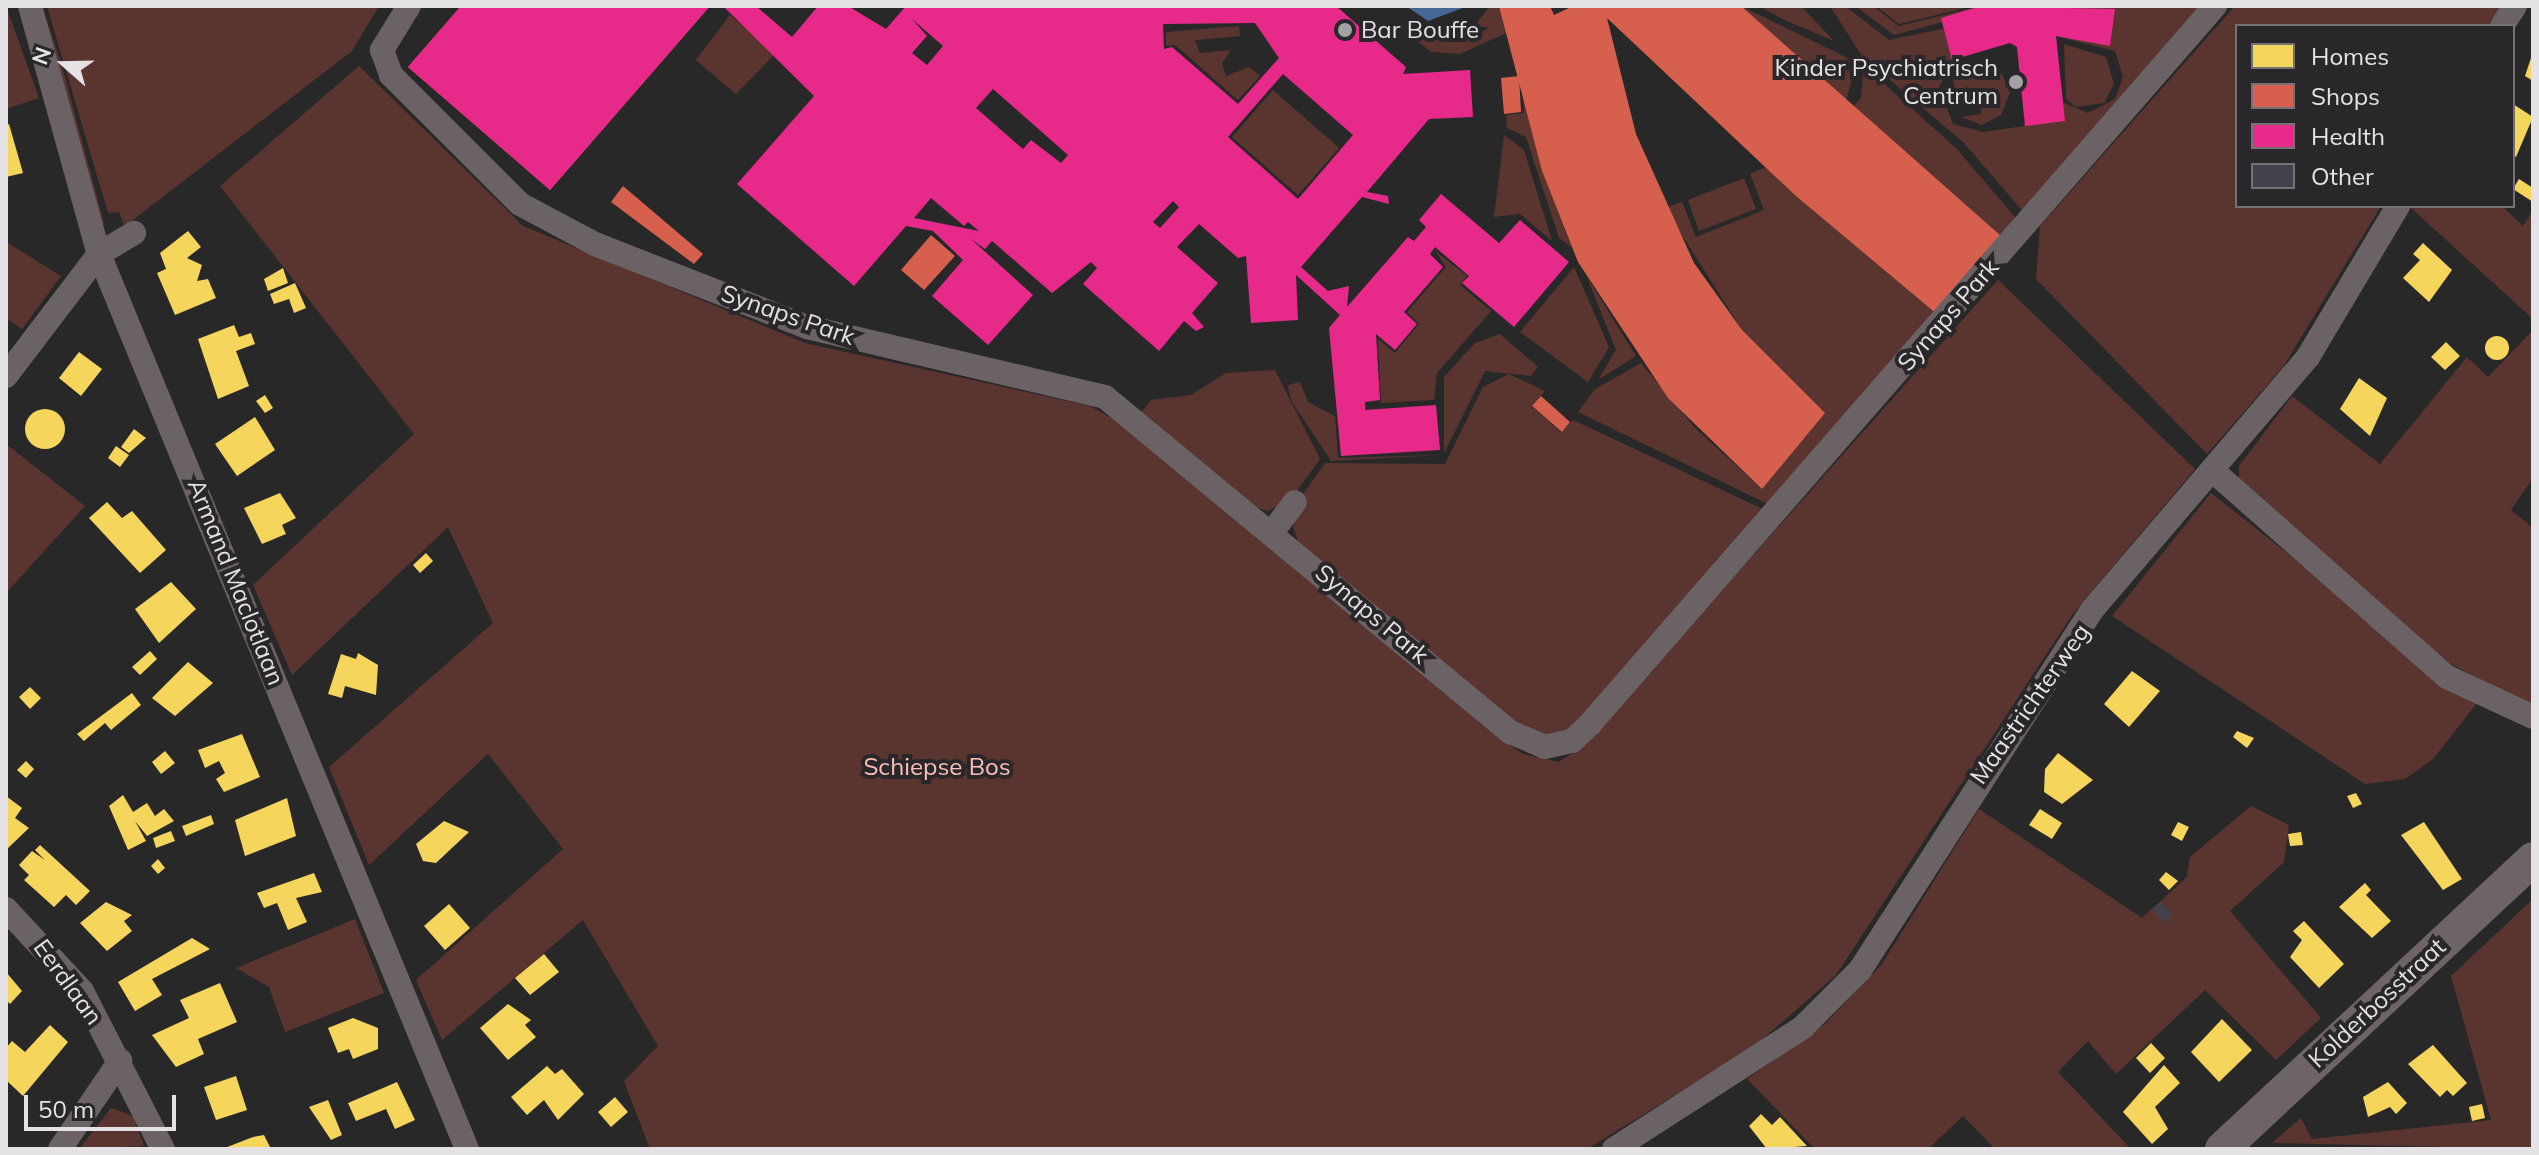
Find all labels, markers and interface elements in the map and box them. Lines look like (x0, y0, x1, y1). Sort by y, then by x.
place label: Bar Bouffe (1361, 16, 1479, 44)
marker: Bar Bouffe (1336, 21, 1354, 39)
north arrow (24, 24, 104, 104)
legend (2235, 24, 2515, 208)
text: Homes (2311, 41, 2389, 71)
text: N (25, 43, 57, 68)
place label: Kinder Psychiatrisch Centrum (1774, 54, 1998, 110)
marker: Kinder Psychiatrisch Centrum (2005, 71, 2027, 93)
text: Shops (2311, 81, 2380, 111)
text: Health (2311, 121, 2385, 151)
text: Other (2311, 161, 2374, 191)
street label: Synaps Park (1892, 253, 2004, 377)
street label: Synaps Park (718, 279, 858, 351)
street label: Armand Maclotlaan (181, 475, 291, 689)
street label: Synaps Park (1309, 558, 1435, 670)
street label: Maastrichterweg (1964, 618, 2096, 790)
park label: Schiepse Bos (863, 753, 1011, 781)
street label: Kolderbosstraat (2303, 932, 2451, 1074)
street label: Eerdlaan (27, 934, 109, 1030)
scale bar (28, 1079, 180, 1129)
text: 50 m (38, 1094, 94, 1124)

